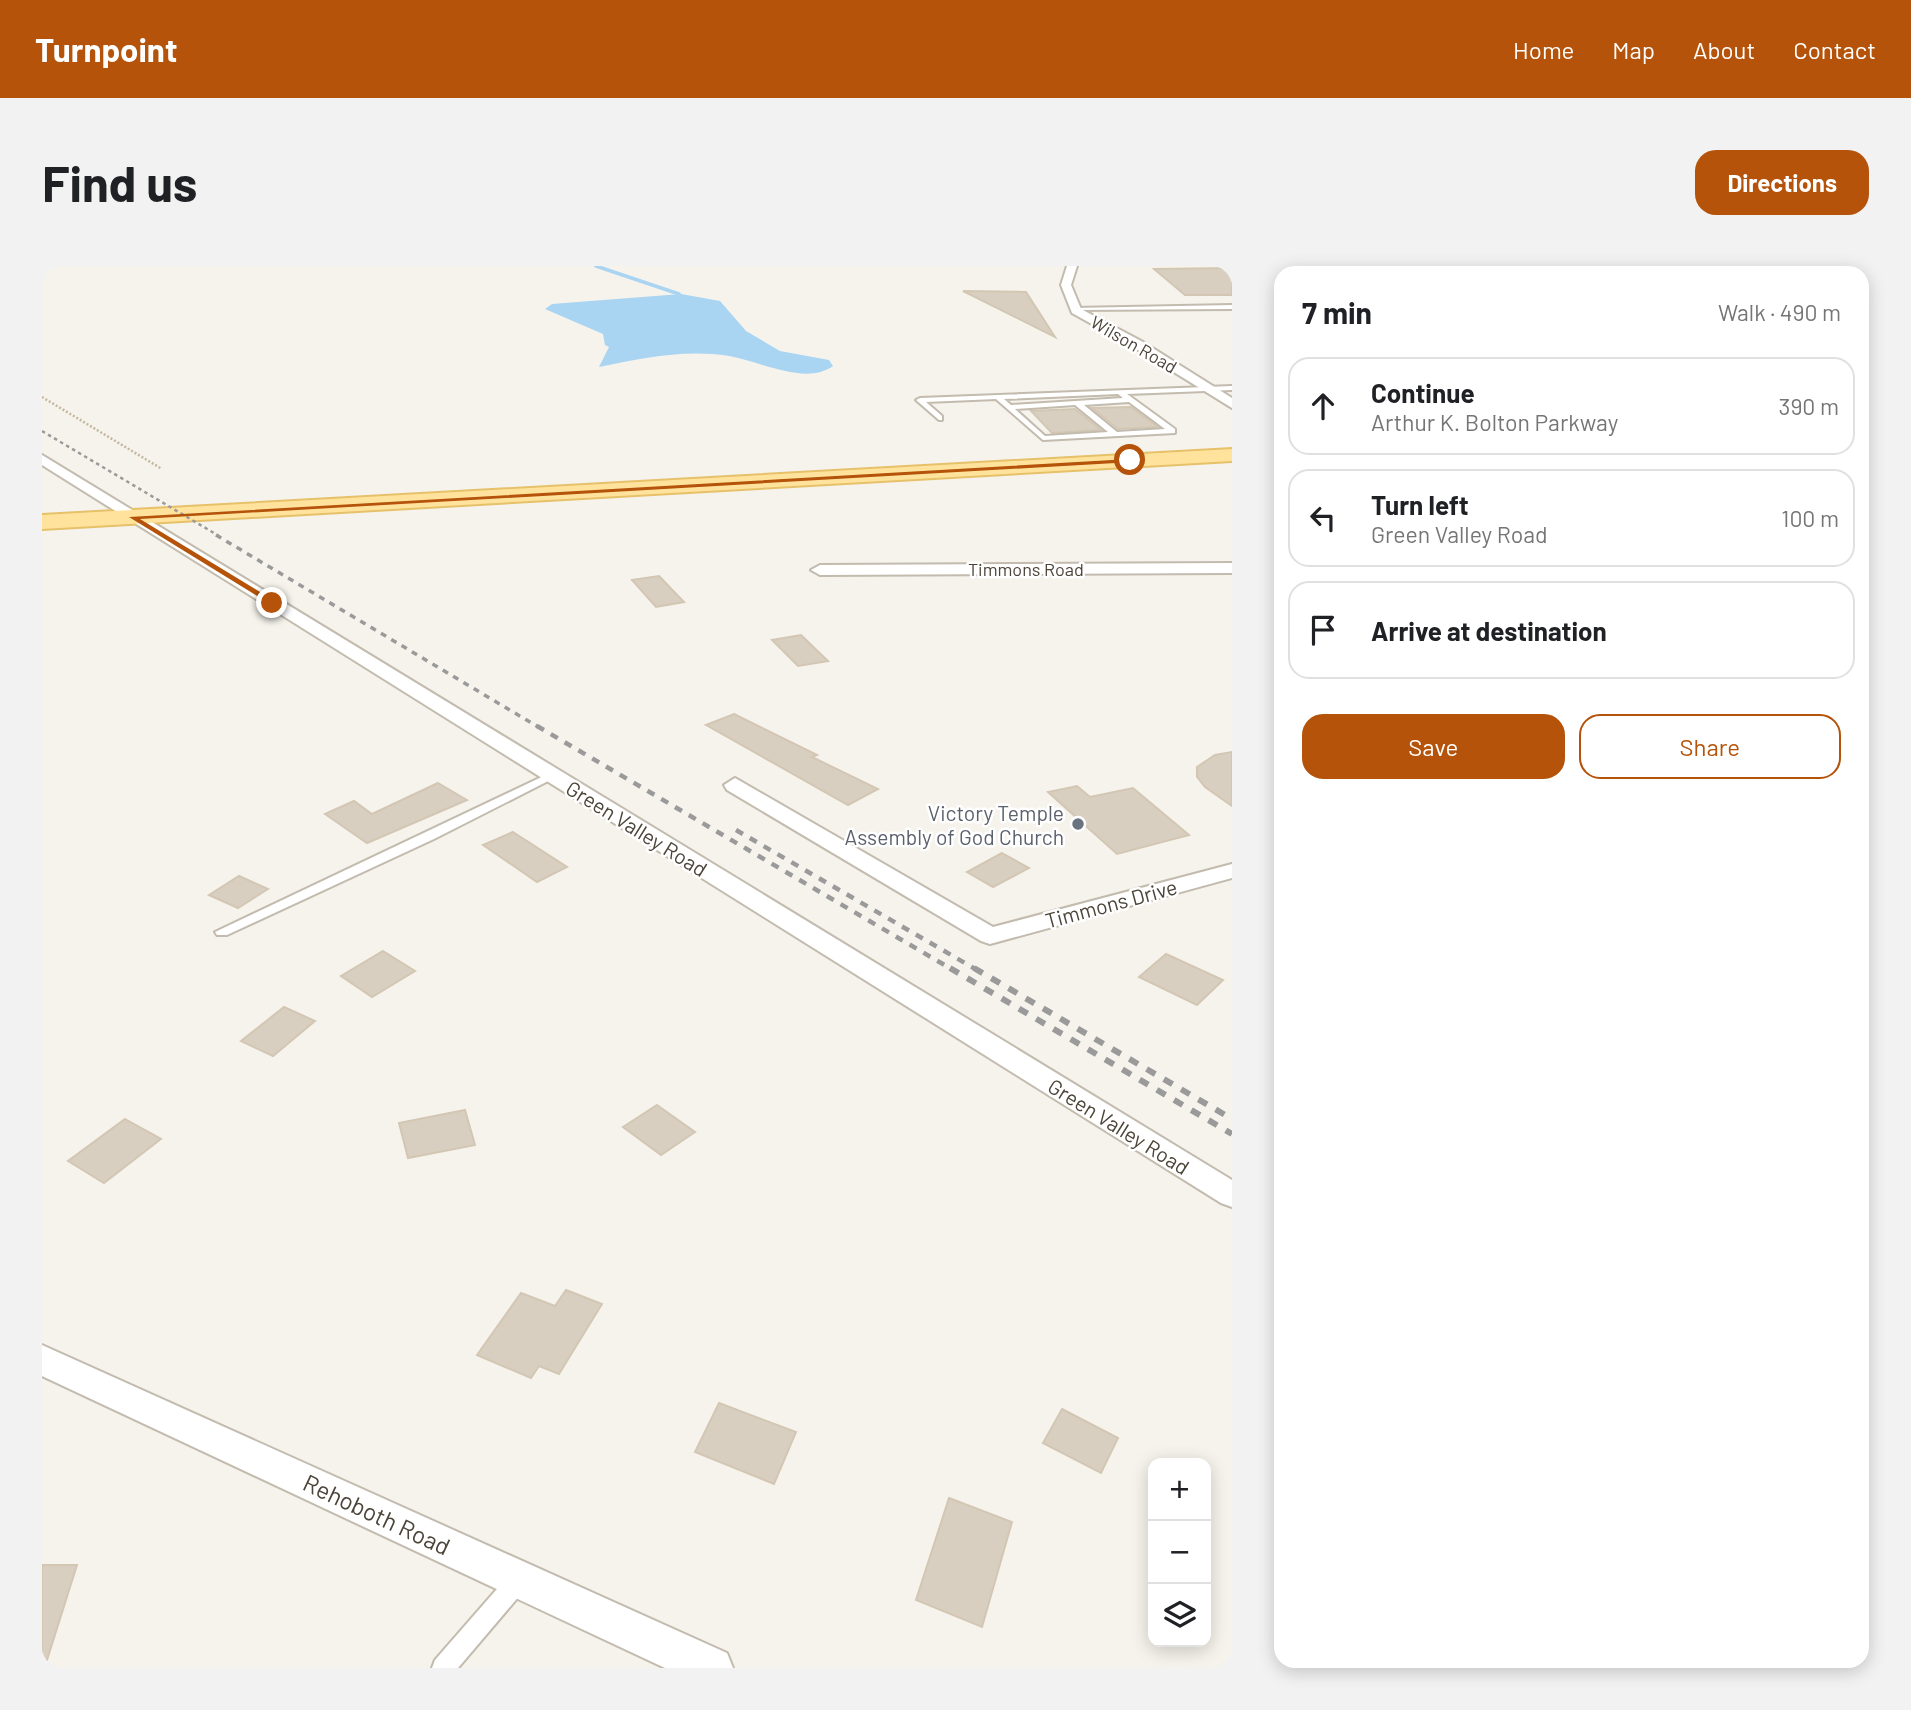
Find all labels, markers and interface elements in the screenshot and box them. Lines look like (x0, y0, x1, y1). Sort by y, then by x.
text: Turnpoint (35, 29, 177, 69)
text: Home (1513, 35, 1574, 64)
text: Map (1612, 35, 1655, 64)
text: About (1693, 35, 1755, 64)
text: Contact (1793, 35, 1876, 64)
button: Directions (1695, 150, 1869, 215)
text: Find us (42, 153, 197, 212)
text: 7 min (1302, 294, 1372, 330)
text: Walk · 490 m (1718, 298, 1841, 326)
street label: Wilson Road (1087, 310, 1181, 378)
text: Continue (1371, 377, 1475, 408)
icon: ahead (1304, 387, 1342, 425)
text: 390 m (1779, 392, 1839, 420)
text: Arthur K. Bolton Parkway (1371, 408, 1618, 436)
route start (1114, 444, 1145, 475)
text: Turn left (1371, 489, 1469, 520)
icon: left (1304, 499, 1342, 537)
text: 100 m (1781, 504, 1839, 532)
text: Green Valley Road (1371, 520, 1548, 548)
street label: Timmons Road (968, 558, 1084, 580)
route end (256, 587, 287, 618)
icon: arrive (1304, 611, 1342, 649)
text: Arrive at destination (1371, 615, 1607, 646)
button: Save (1302, 714, 1565, 779)
button: Share (1579, 714, 1841, 779)
street label: Green Valley Road (562, 775, 712, 881)
place label: Victory Temple Assembly of God Church (845, 800, 1064, 849)
marker: Victory Temple Assembly of God Church (1070, 816, 1086, 832)
street label: Timmons Drive (1042, 873, 1180, 933)
street label: Green Valley Road (1044, 1073, 1194, 1179)
map controls (1148, 1458, 1211, 1647)
button: + (1148, 1458, 1211, 1521)
street label: Rehoboth Road (299, 1467, 455, 1561)
button: − (1148, 1521, 1211, 1584)
button: layers (1148, 1584, 1211, 1647)

